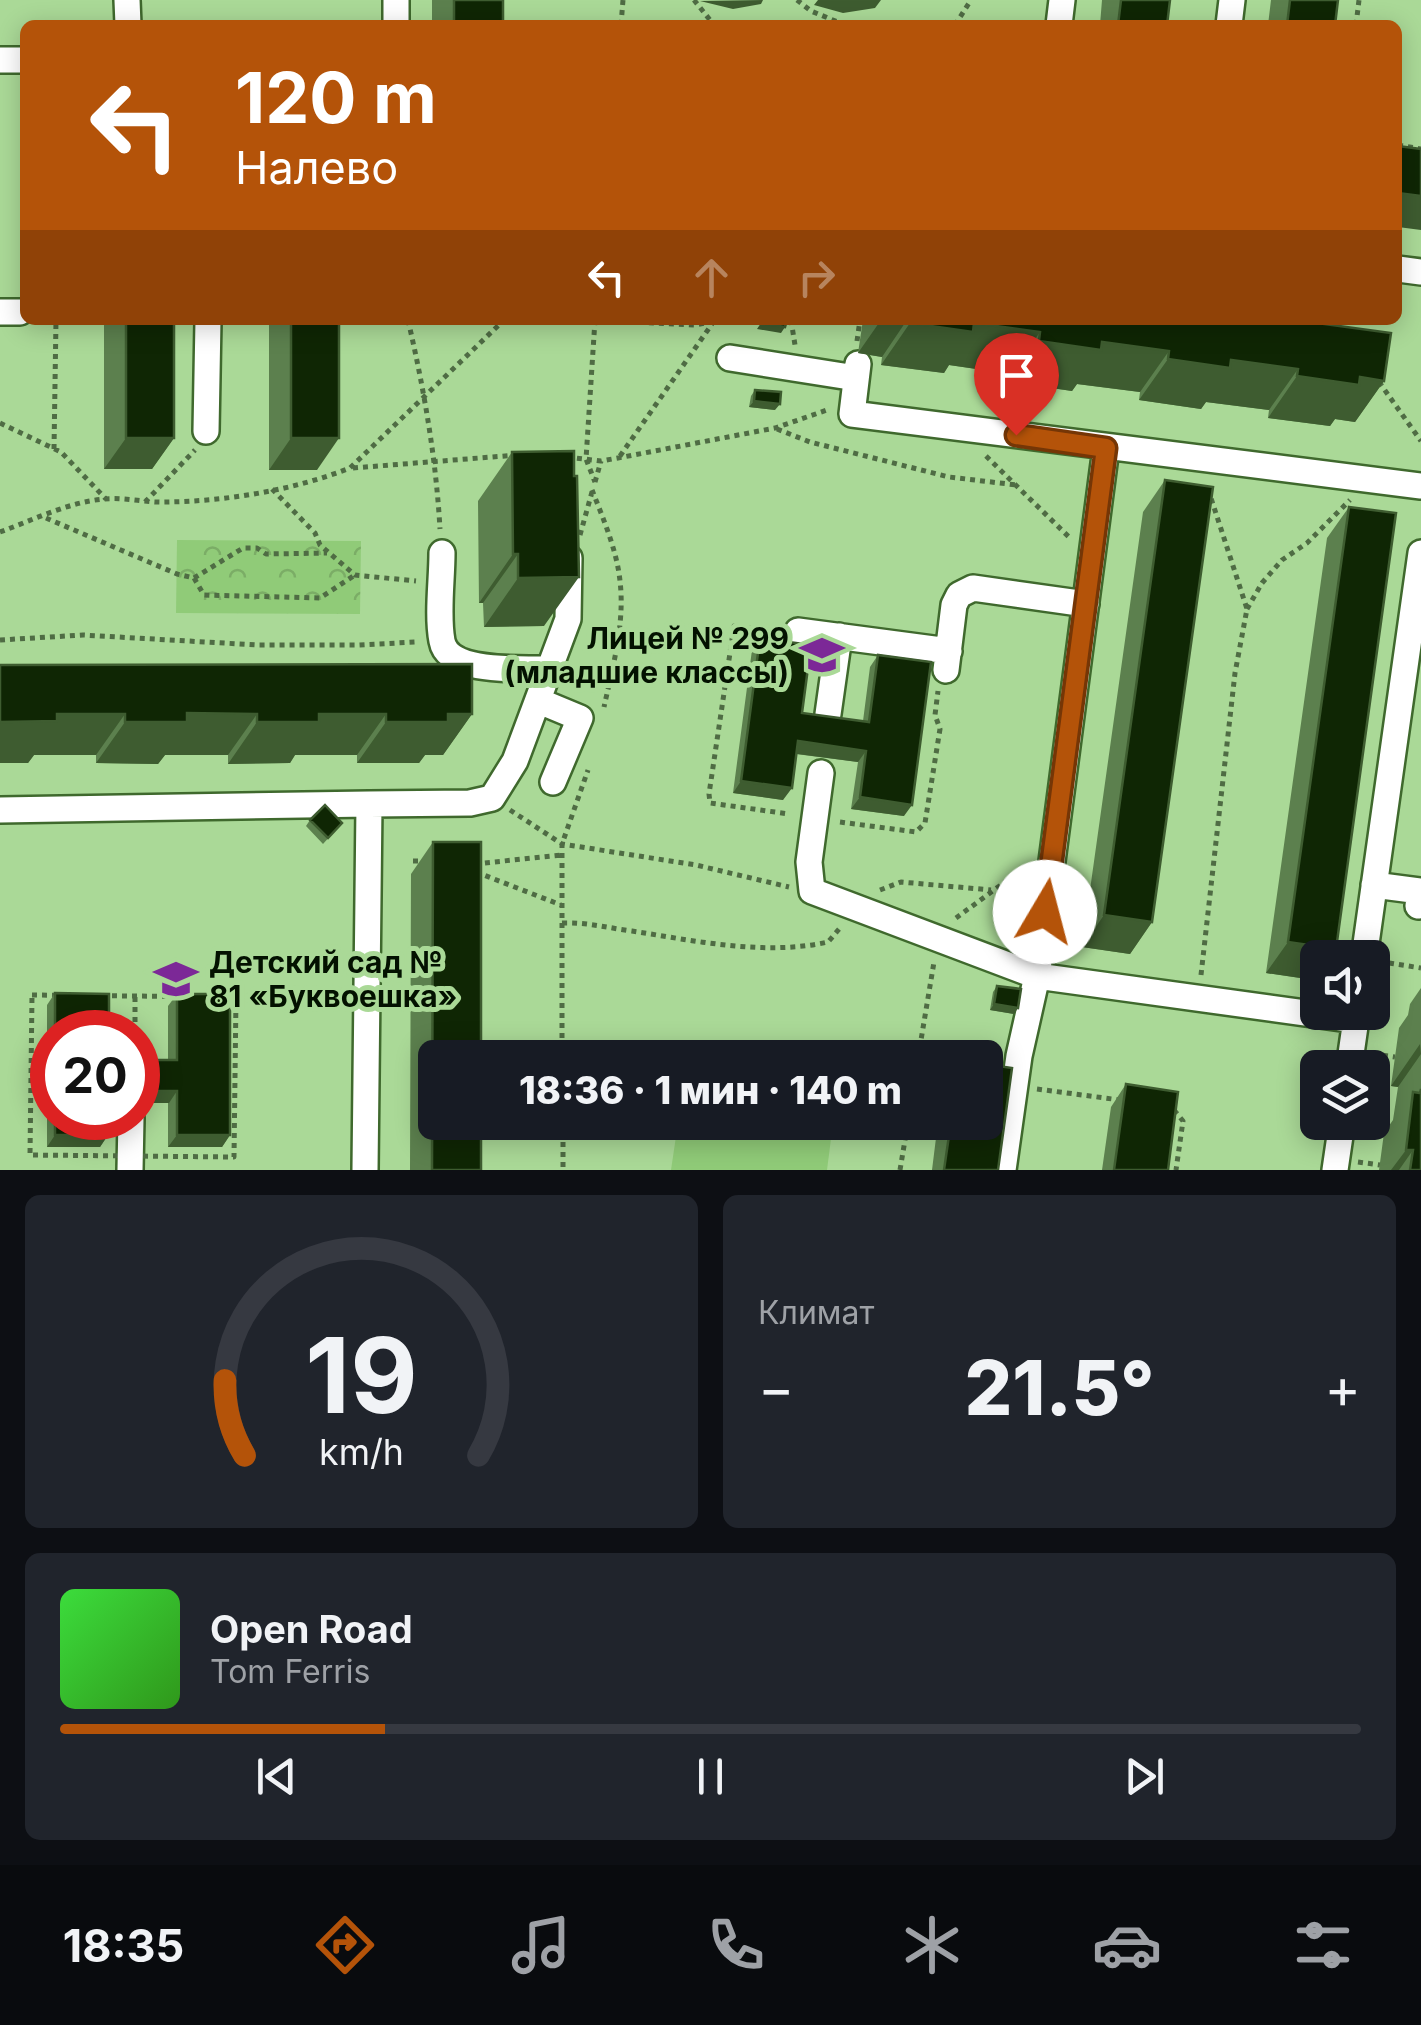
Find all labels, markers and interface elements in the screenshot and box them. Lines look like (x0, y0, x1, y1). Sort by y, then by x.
text: 120 m (235, 55, 437, 140)
icon: left (70, 60, 200, 190)
text: Налево (235, 140, 398, 195)
icon: left (579, 250, 634, 305)
icon: ahead (684, 250, 739, 305)
icon: right (789, 250, 844, 305)
pin (974, 333, 1059, 436)
icon: arrive (989, 348, 1044, 403)
place label: Лицей № 299 (младшие классы) (504, 620, 789, 690)
school or university icon: Лицей № 299 (младшие классы) (798, 631, 846, 679)
position arrow (993, 860, 1097, 964)
map controls (1300, 940, 1390, 1140)
button: sound (1300, 940, 1390, 1030)
place label: Детский сад № 81 «Буквоешка» (209, 944, 457, 1014)
school or university icon: Детский сад № 81 «Буквоешка» (152, 955, 200, 1003)
speed limit sign: 20 (30, 1010, 160, 1140)
button: layers (1300, 1050, 1390, 1140)
text: 18:36 · 1 мин · 140 m (519, 1067, 902, 1113)
text: Климат (758, 1293, 874, 1332)
text: 19 (305, 1312, 418, 1438)
text: 21.5° (964, 1342, 1155, 1433)
text: − (758, 1355, 794, 1421)
text: + (1325, 1355, 1361, 1421)
text: km/h (319, 1430, 404, 1474)
text: Open Road (210, 1606, 413, 1652)
text: Tom Ferris (210, 1652, 370, 1691)
icon: previous (249, 1749, 304, 1804)
icon: pause (683, 1749, 738, 1804)
icon: next (1117, 1749, 1172, 1804)
icon: directions (310, 1910, 380, 1980)
icon: music (506, 1910, 576, 1980)
icon: phone (701, 1910, 771, 1980)
icon: climate (897, 1910, 967, 1980)
icon: car (1092, 1910, 1162, 1980)
icon: filters (1288, 1910, 1358, 1980)
text: 18:35 (63, 1918, 184, 1973)

